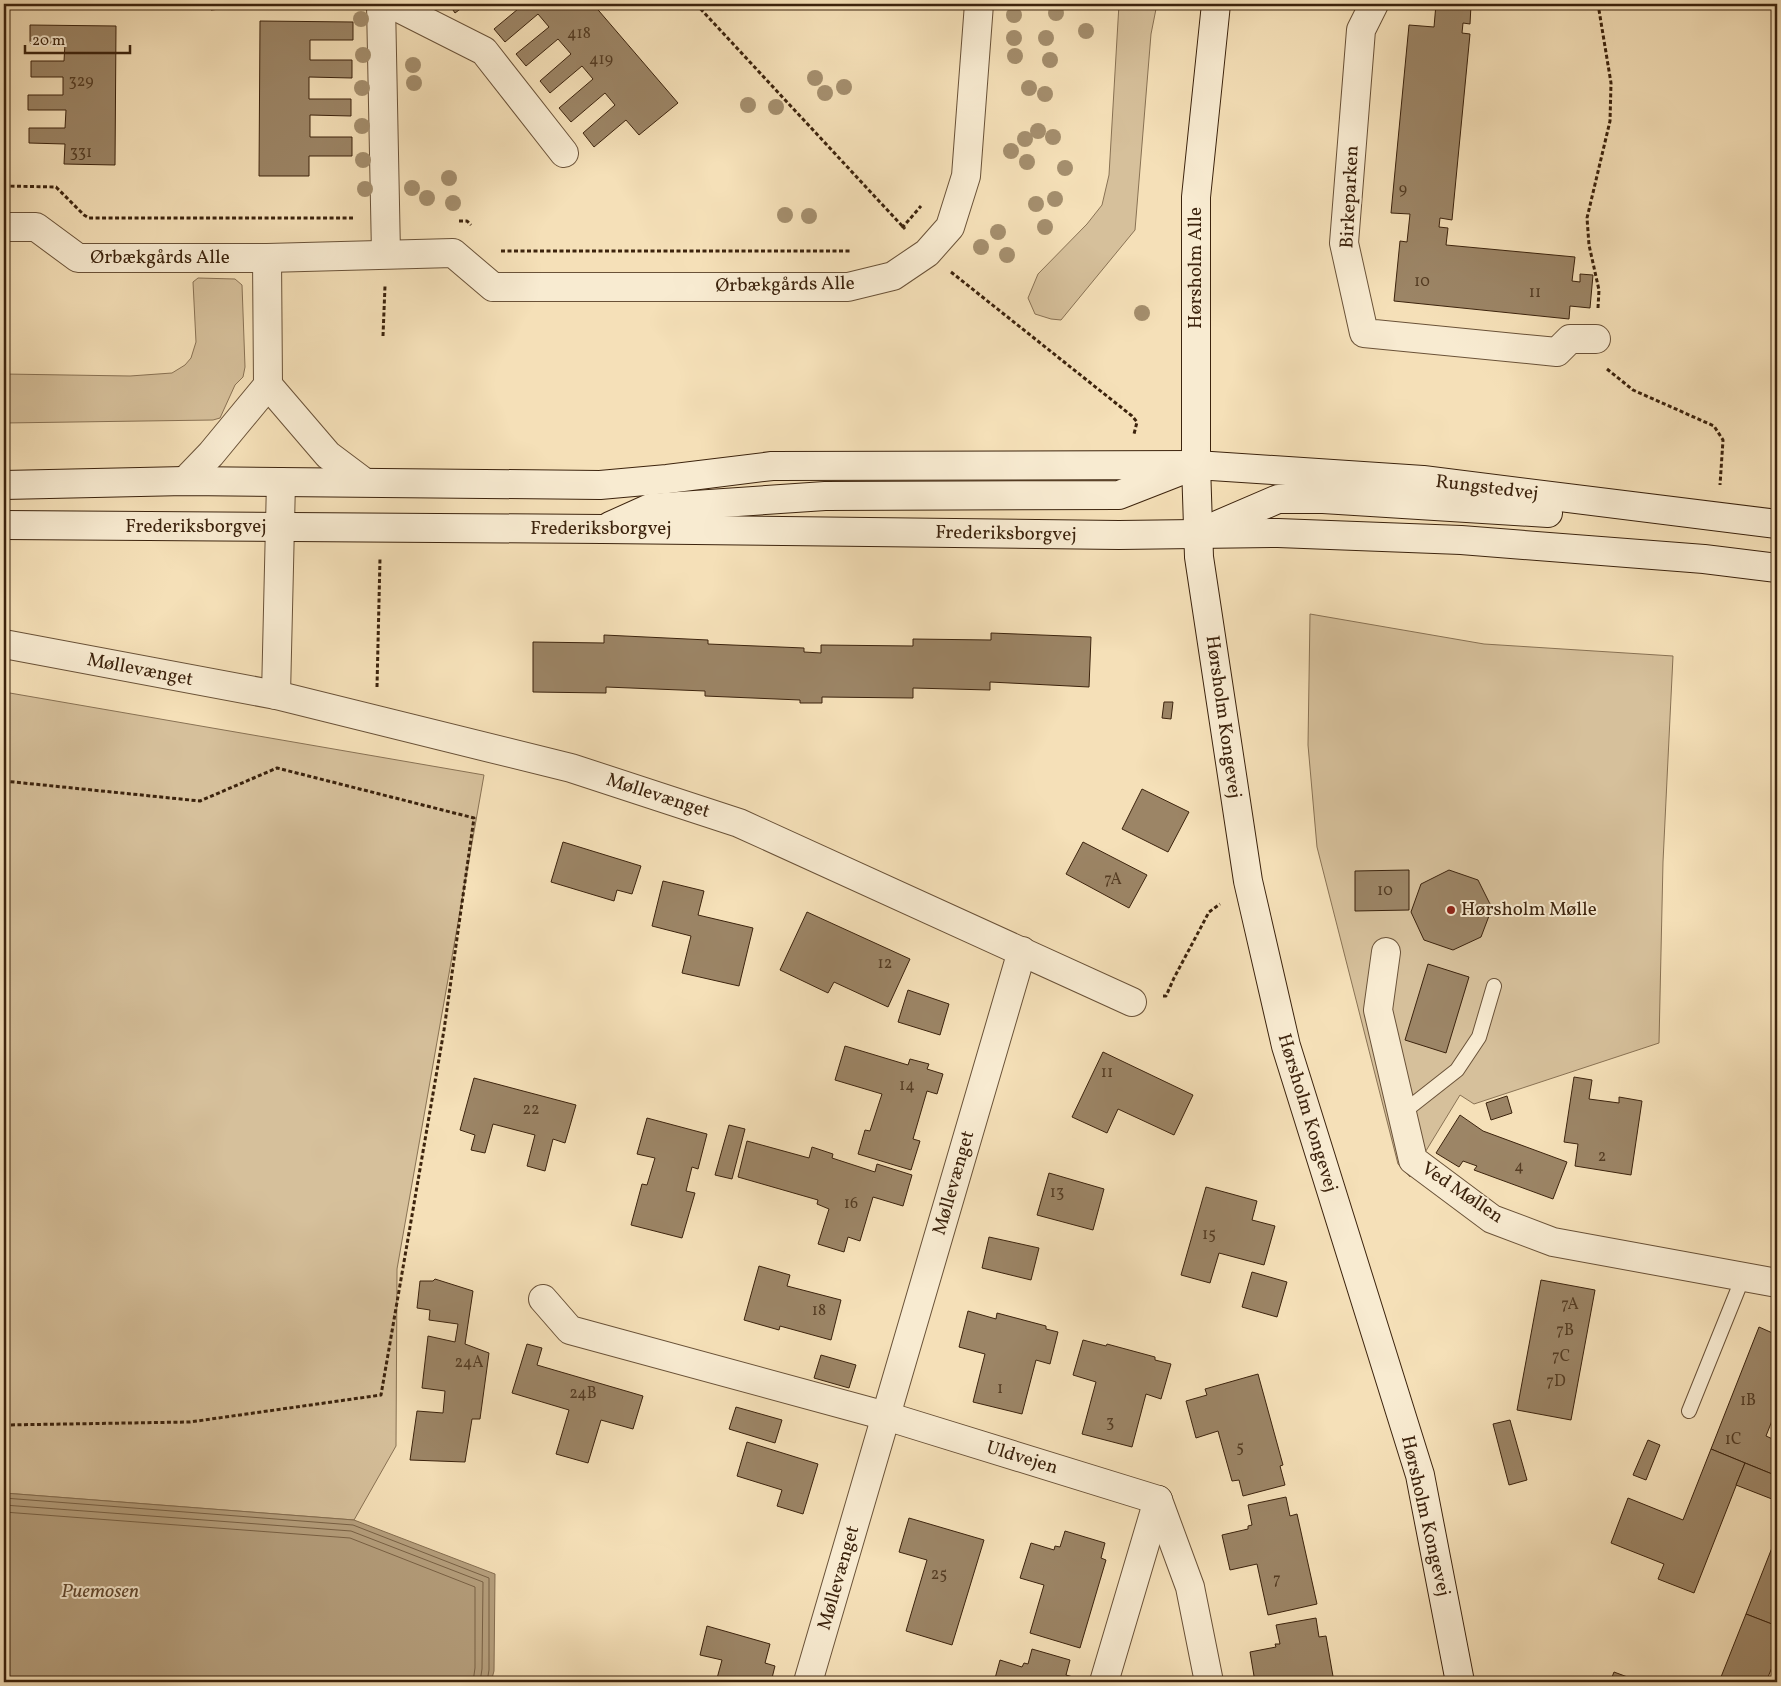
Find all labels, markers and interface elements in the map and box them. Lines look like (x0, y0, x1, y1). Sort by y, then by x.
scale bar (25, 22, 130, 54)
house number: 418 (567, 23, 591, 45)
text: 20 m (32, 31, 65, 52)
house number: 419 (589, 49, 613, 71)
house number: 329 (69, 71, 93, 93)
house number: 331 (70, 142, 92, 164)
street label: Birkeparken (1334, 145, 1366, 249)
house number: 9 (1399, 179, 1407, 201)
street label: Hørsholm Alle (1183, 207, 1209, 329)
street label: Ørbækgårds Alle (90, 245, 230, 271)
street label: Ørbækgårds Alle (715, 271, 855, 299)
house number: 10 (1414, 271, 1430, 293)
house number: 11 (1529, 282, 1541, 304)
street label: Rungstedvej (1434, 469, 1540, 507)
street label: Frederiksborgvej (125, 514, 267, 540)
street label: Frederiksborgvej (530, 516, 672, 542)
street label: Frederiksborgvej (935, 520, 1077, 548)
street label: Hørsholm Kongevej (1199, 634, 1247, 800)
street label: Møllevænget (85, 647, 196, 693)
street label: Møllevænget (603, 767, 713, 825)
house number: 7A (1104, 869, 1122, 891)
house number: 10 (1377, 880, 1393, 902)
place label: Hørsholm Mølle (1461, 897, 1597, 923)
marker: Hørsholm Mølle (1445, 904, 1457, 916)
house number: 12 (878, 953, 892, 975)
street label: Hørsholm Kongevej (1271, 1031, 1343, 1195)
house number: 11 (1101, 1062, 1113, 1084)
house number: 14 (899, 1075, 915, 1097)
house number: 22 (522, 1099, 540, 1121)
street label: Møllevænget (927, 1127, 981, 1238)
house number: 2 (1598, 1146, 1606, 1168)
street label: Ved Møllen (1416, 1156, 1508, 1230)
house number: 4 (1514, 1156, 1524, 1178)
house number: 13 (1050, 1182, 1064, 1204)
house number: 16 (844, 1193, 858, 1215)
house number: 15 (1202, 1224, 1216, 1246)
house number: 7A (1561, 1294, 1579, 1316)
house number: 18 (812, 1300, 826, 1322)
house number: 7B (1556, 1320, 1574, 1342)
house number: 7C (1552, 1346, 1570, 1368)
house number: 24A (455, 1352, 483, 1374)
house number: 7D (1546, 1371, 1566, 1393)
house number: 1 (997, 1378, 1003, 1400)
house number: 24B (569, 1383, 597, 1405)
house number: 1B (1740, 1390, 1756, 1412)
house number: 3 (1106, 1412, 1114, 1434)
house number: 1C (1725, 1429, 1741, 1451)
street label: Hørsholm Kongevej (1394, 1433, 1456, 1599)
street label: Uldvejen (983, 1435, 1061, 1481)
house number: 5 (1236, 1437, 1244, 1459)
street label: Møllevænget (812, 1522, 866, 1633)
house number: 25 (931, 1564, 947, 1586)
house number: 7 (1273, 1569, 1281, 1591)
water label: Puemosen (61, 1578, 139, 1606)

